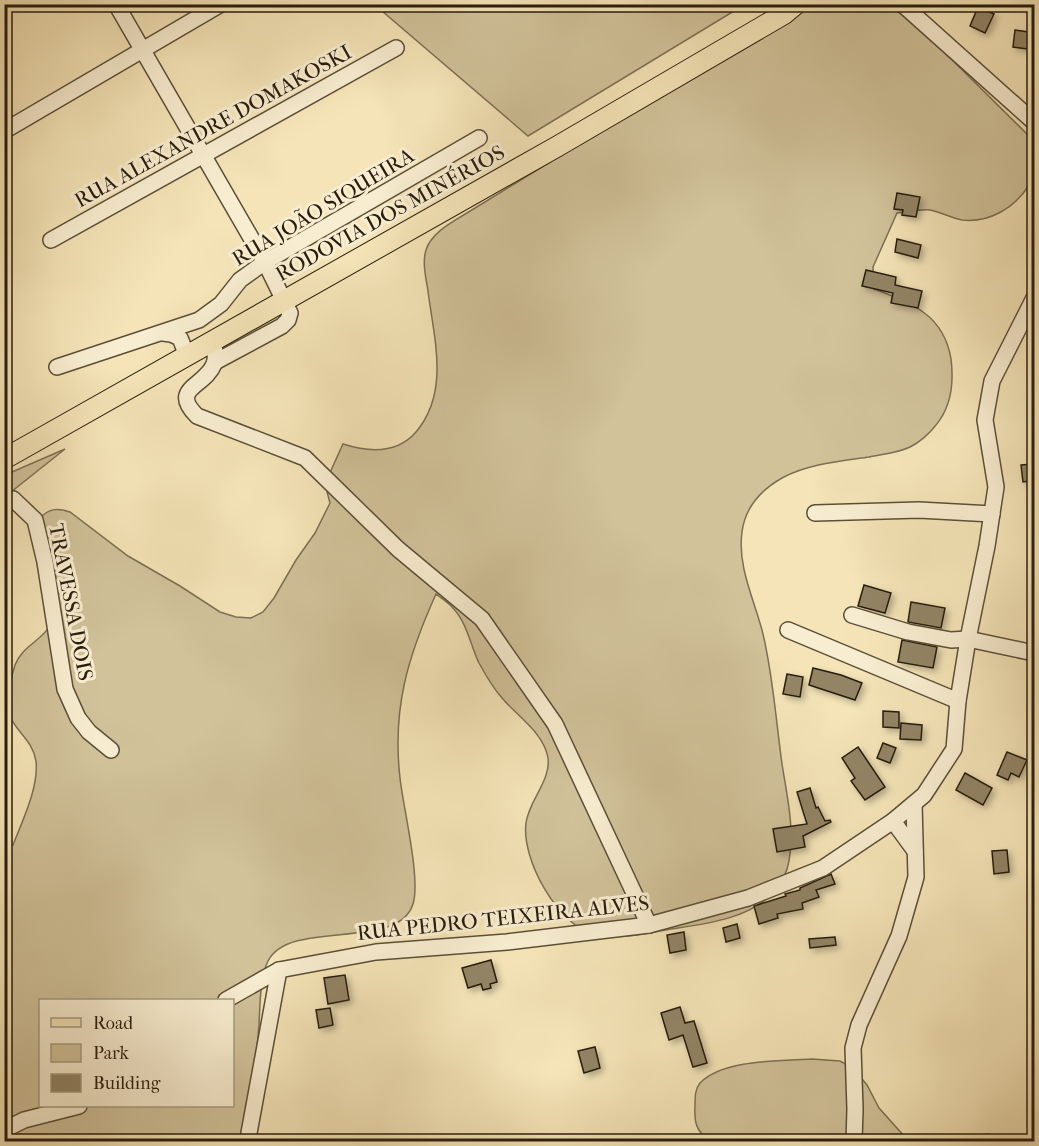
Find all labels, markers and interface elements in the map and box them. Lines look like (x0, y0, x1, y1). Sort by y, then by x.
street label: RUA ALEXANDRE DOMAKOSKI (70, 40, 356, 212)
street label: RODOVIA DOS MINÉRIOS (271, 140, 509, 286)
street label: RUA JOÃO SIQUEIRA (228, 143, 419, 271)
street label: TRAVESSA DOIS (44, 521, 98, 683)
street label: RUA PEDRO TEIXEIRA ALVES (356, 891, 650, 945)
legend (39, 999, 234, 1107)
text: Road (93, 1013, 133, 1034)
text: Park (93, 1043, 130, 1064)
text: Building (93, 1073, 161, 1094)

